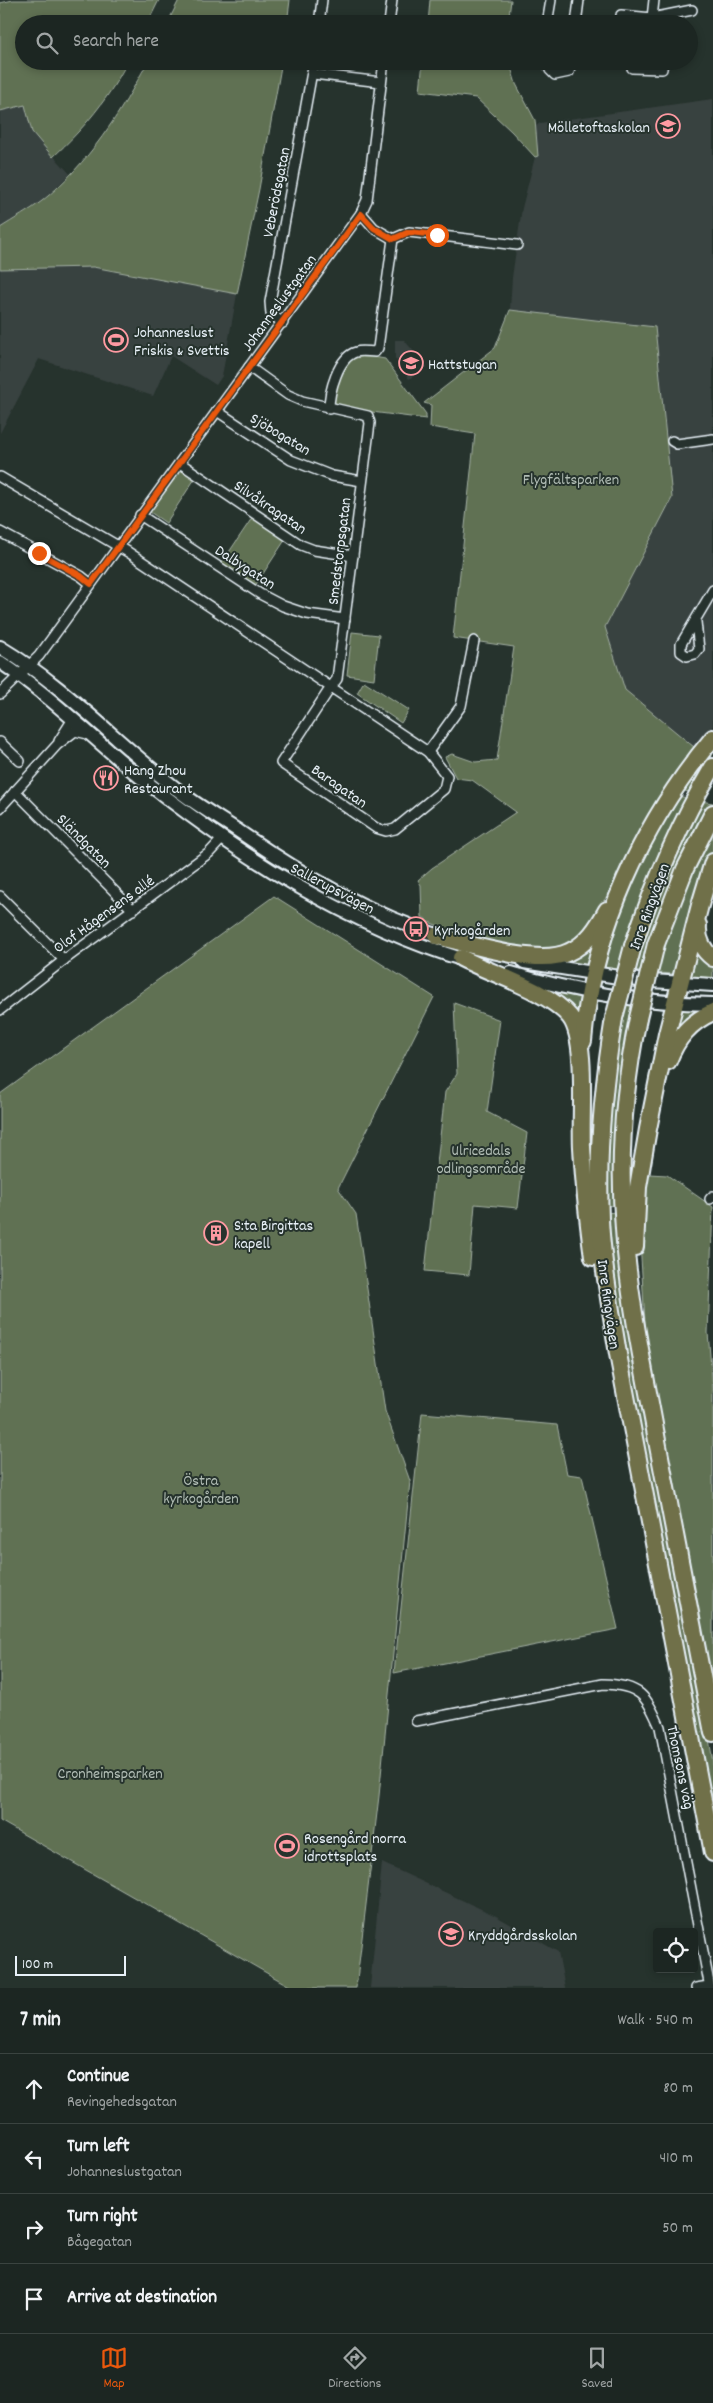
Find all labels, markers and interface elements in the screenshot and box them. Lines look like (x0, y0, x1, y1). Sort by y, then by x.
search box (15, 15, 698, 70)
icon: search (33, 29, 61, 57)
text: Search here (73, 29, 159, 56)
school or university icon: Mölletoftaskolan (655, 113, 681, 139)
place label: Mölletoftaskolan (548, 117, 650, 140)
street label: Veberödsgatan (257, 145, 297, 239)
route start (426, 224, 449, 247)
street label: Johanneslustgatan (237, 250, 323, 357)
place label: Johanneslust Friskis & Svettis (134, 322, 230, 363)
sports icon: Johanneslust Friskis & Svettis (103, 327, 129, 353)
school or university icon: Hattstugan (398, 350, 424, 376)
place label: Hattstugan (428, 354, 497, 377)
street label: Sjöbogatan (245, 408, 315, 462)
park label: Flygfältsparken (523, 469, 619, 492)
street label: Silvåkragatan (228, 475, 311, 541)
street label: Smedstorpsgatan (323, 496, 358, 606)
street label: Dalbygatan (210, 540, 280, 596)
route end (28, 542, 51, 565)
street label: Baragatan (306, 759, 371, 815)
place label: Hang Zhou Restaurant (124, 760, 193, 801)
restaurant icon: Hang Zhou Restaurant (93, 765, 119, 791)
street label: Sländgatan (51, 809, 116, 874)
street label: Sallerupsvägen (286, 857, 378, 921)
street label: Inre Ringvägen (624, 861, 677, 953)
street label: Olof Hågensens allé (49, 870, 160, 960)
bus stop icon: Kyrkogården (403, 916, 429, 942)
place label: Kyrkogården (434, 920, 510, 943)
park label: Ulricedals odlingsområde (436, 1140, 526, 1181)
place label: S:ta Birgittas kapell (234, 1215, 313, 1256)
building icon: S:ta Birgittas kapell (203, 1220, 229, 1246)
street label: Inre Ringvägen (590, 1258, 625, 1351)
park label: Östra kyrkogården (163, 1470, 239, 1511)
street label: Thomsons väg (659, 1723, 700, 1812)
park label: Cronheimsparken (57, 1763, 163, 1786)
place label: Rosengård norra idrottsplats (304, 1828, 407, 1869)
sports icon: Rosengård norra idrottsplats (274, 1833, 300, 1859)
school or university icon: Kryddgårdsskolan (438, 1921, 464, 1947)
place label: Kryddgårdsskolan (468, 1925, 577, 1948)
map controls (653, 1928, 698, 1973)
button: locate (653, 1928, 698, 1973)
scale bar (15, 1953, 126, 1976)
text: 100 m (22, 1955, 53, 1975)
text: 7 min (20, 2006, 61, 2036)
text: Walk · 540 m (618, 2009, 693, 2032)
text: Continue (67, 2064, 129, 2091)
icon: ahead (20, 2075, 48, 2103)
text: 80 m (663, 2077, 693, 2100)
text: Revingehedsgatan (67, 2091, 177, 2114)
text: Turn left (67, 2134, 130, 2161)
icon: left (20, 2145, 48, 2173)
text: 410 m (659, 2147, 693, 2170)
text: Johanneslustgatan (67, 2161, 182, 2184)
text: Turn right (67, 2204, 138, 2231)
icon: right (20, 2215, 48, 2243)
text: 50 m (662, 2217, 693, 2240)
text: Bågegatan (67, 2231, 132, 2254)
icon: arrive (20, 2285, 48, 2313)
text: Arrive at destination (67, 2285, 217, 2312)
tab: Map (100, 2344, 128, 2394)
tab: Directions (328, 2344, 381, 2394)
tab: Saved (582, 2344, 613, 2394)

